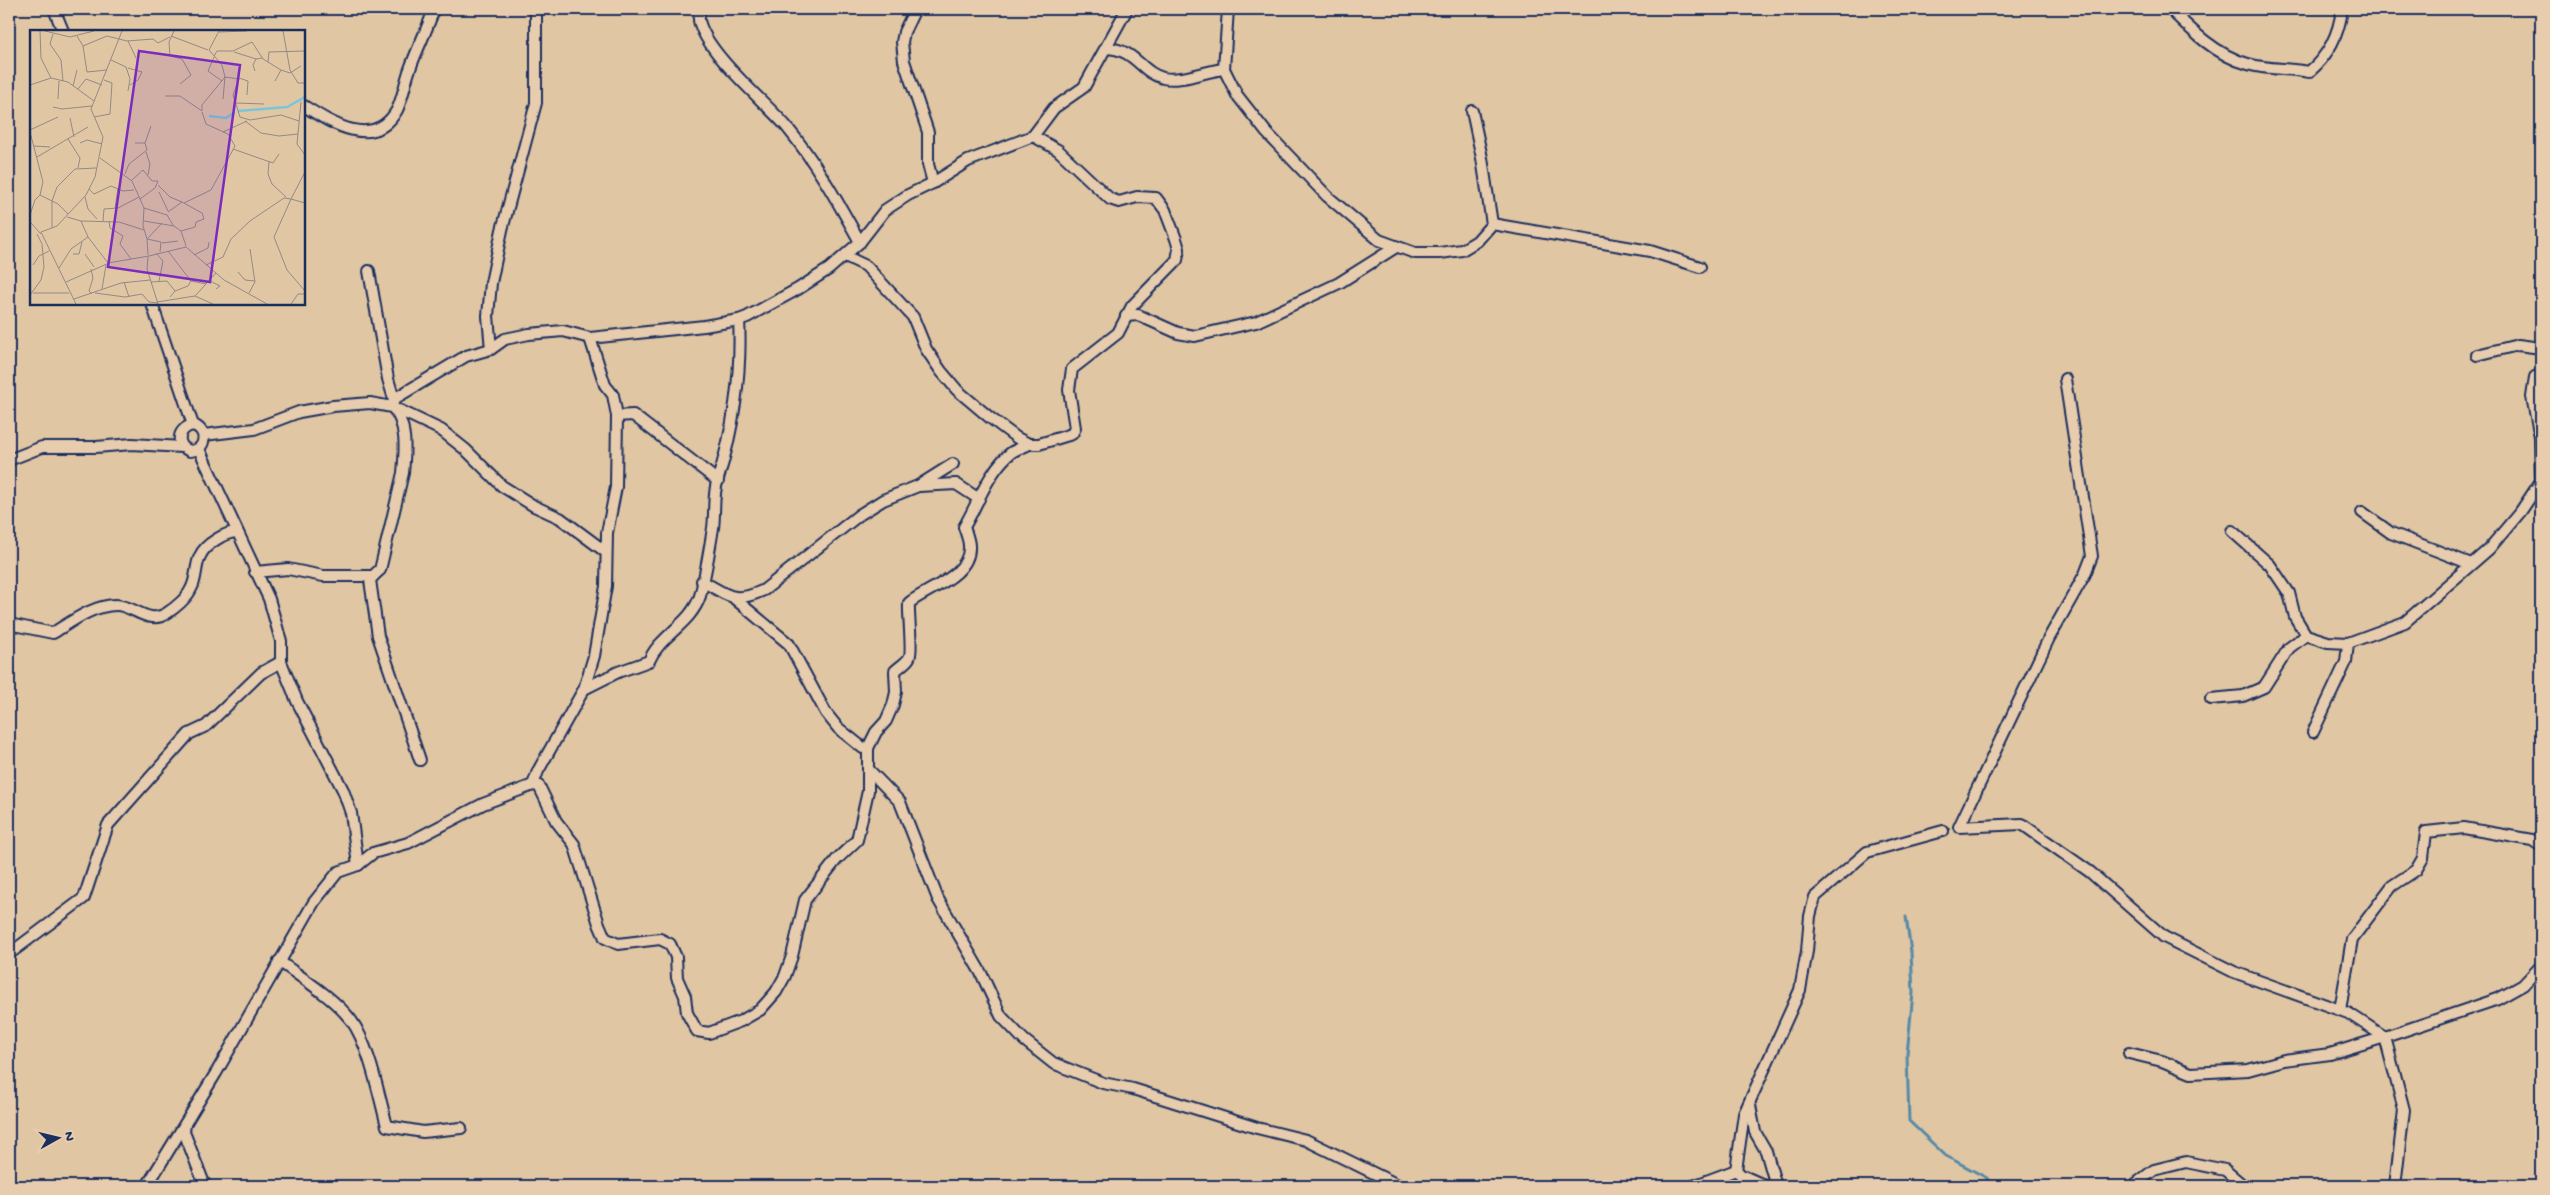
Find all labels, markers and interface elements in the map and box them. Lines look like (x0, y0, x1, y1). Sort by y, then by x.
inset map (30, 30, 305, 305)
north arrow (32, 1112, 82, 1162)
text: N (59, 1131, 77, 1142)

